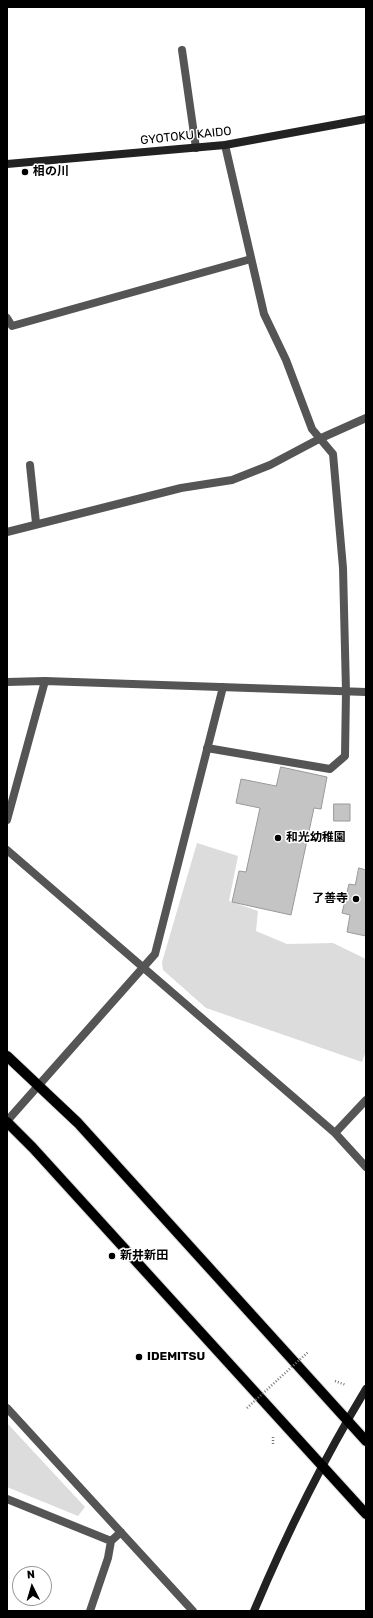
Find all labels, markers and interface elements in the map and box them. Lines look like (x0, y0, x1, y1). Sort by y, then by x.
street label: GYOTOKU KAIDO (140, 124, 232, 148)
place label: 相の川 (33, 165, 69, 179)
marker: 相の川 (20, 167, 30, 177)
place label: 和光幼稚園 (286, 831, 346, 845)
marker: 和光幼稚園 (273, 833, 283, 843)
place label: 了善寺 (312, 892, 348, 906)
marker: 了善寺 (351, 894, 361, 904)
place label: 新井新田 (120, 1249, 168, 1263)
marker: 新井新田 (107, 1251, 117, 1261)
place label: IDEMITSU (147, 1350, 205, 1364)
marker: IDEMITSU (134, 1352, 144, 1362)
north arrow (12, 1566, 52, 1606)
text: N (26, 1568, 36, 1581)

